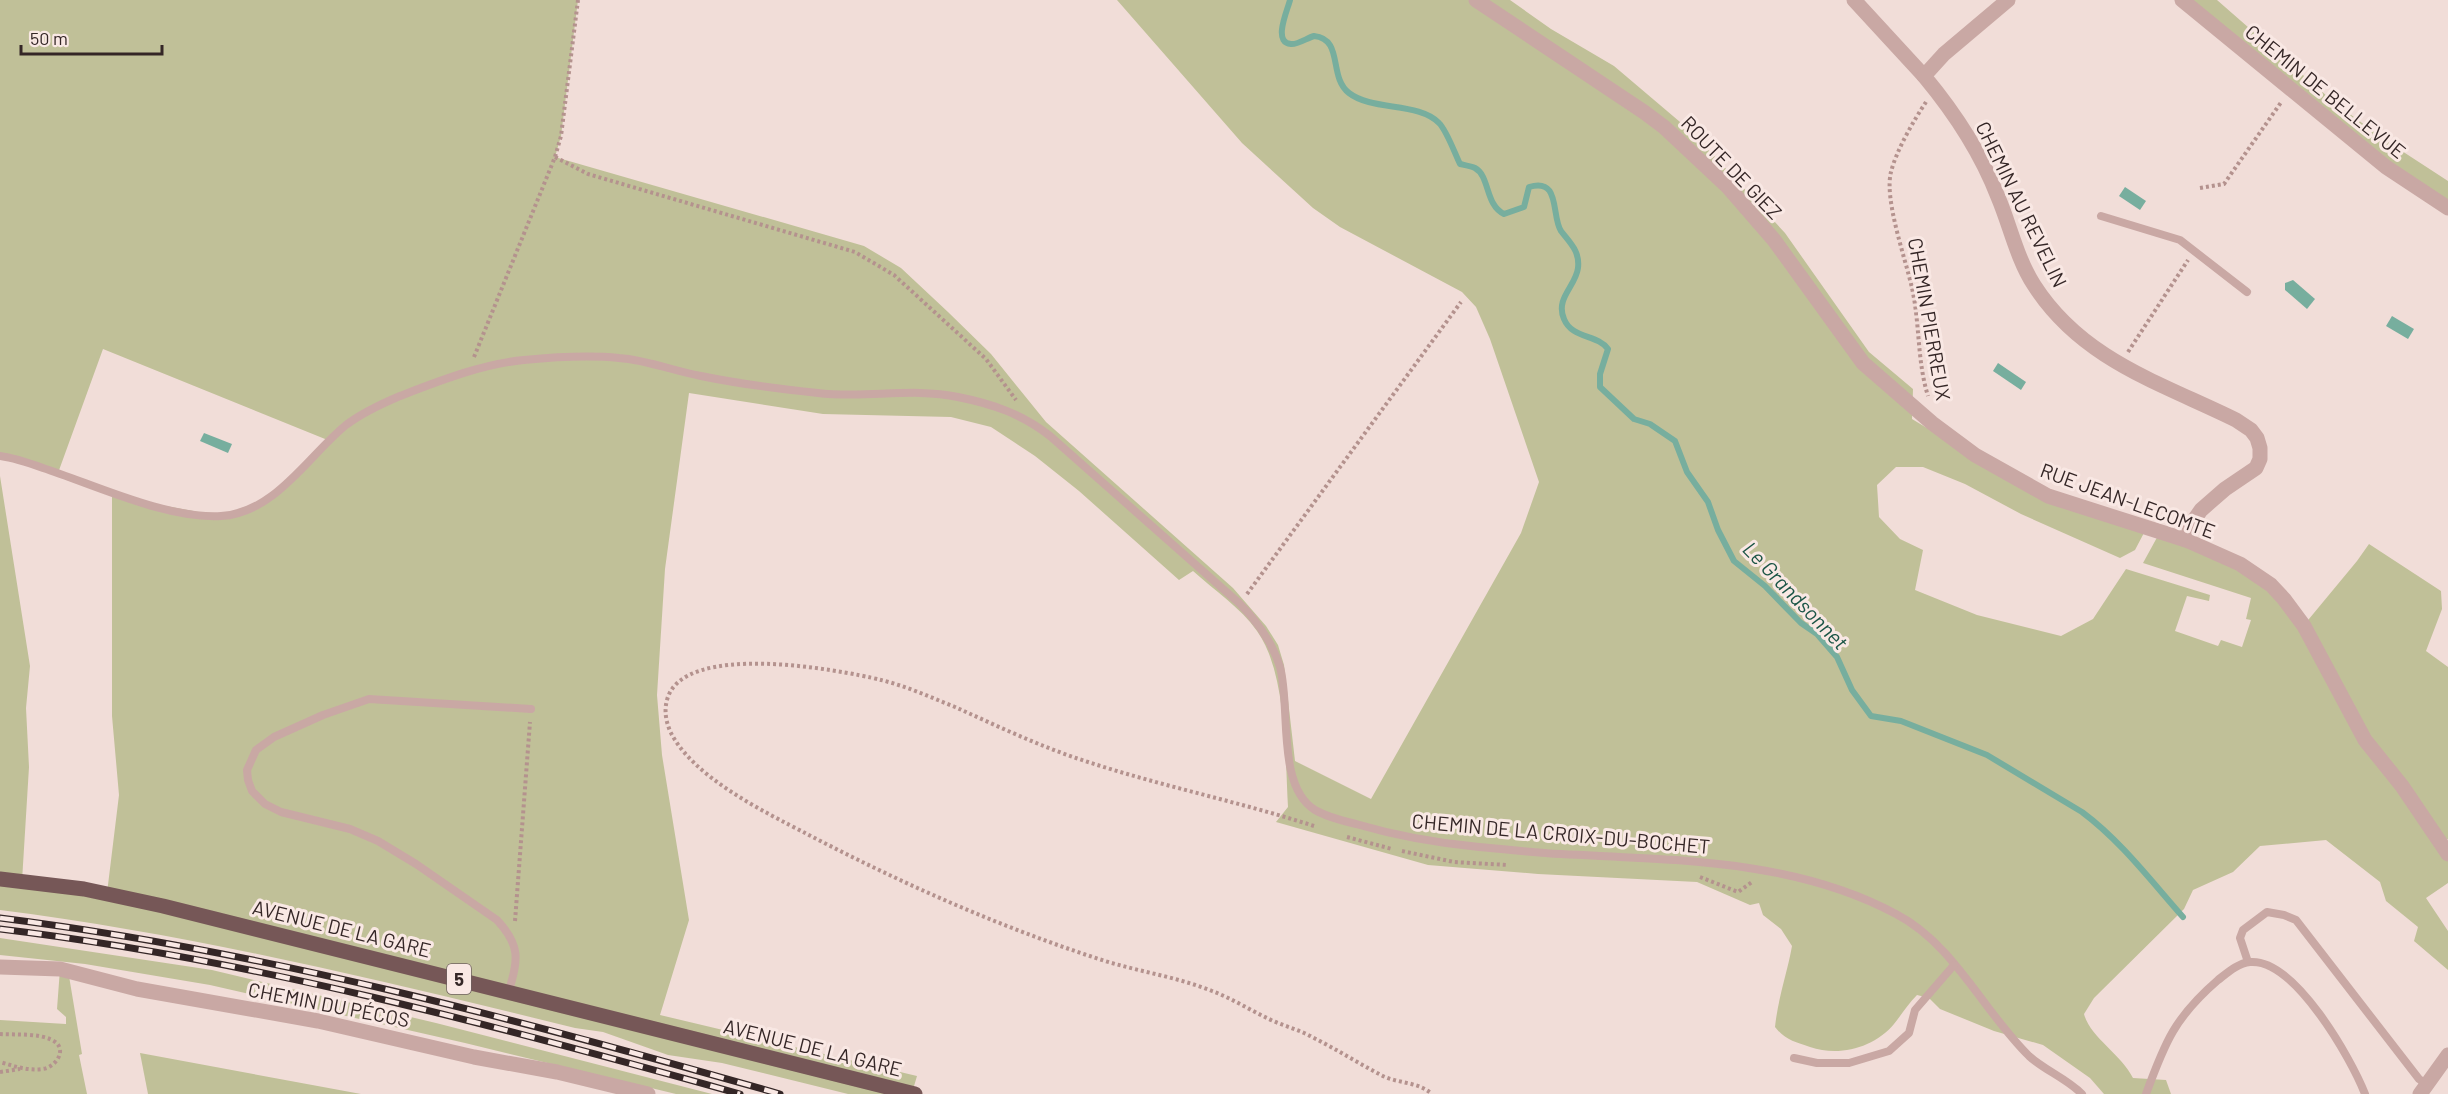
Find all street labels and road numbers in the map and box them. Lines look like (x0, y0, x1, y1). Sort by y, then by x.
street label: CHEMIN DE BELLEVUE (2241, 19, 2411, 163)
street label: ROUTE DE GIEZ (1677, 110, 1787, 224)
street label: CHEMIN AU REVELIN (1971, 117, 2073, 291)
street label: CHEMIN PIERREUX (1904, 236, 1956, 402)
street label: RUE JEAN-LECOMTE (2037, 457, 2219, 543)
street label: CHEMIN DE LA CROIX-DU-BOCHET (1411, 808, 1711, 858)
street label: AVENUE DE LA GARE (250, 894, 434, 962)
road number: 5 (447, 964, 471, 994)
street label: CHEMIN DU PÉCOS (246, 977, 412, 1031)
street label: AVENUE DE LA GARE (721, 1013, 905, 1081)

